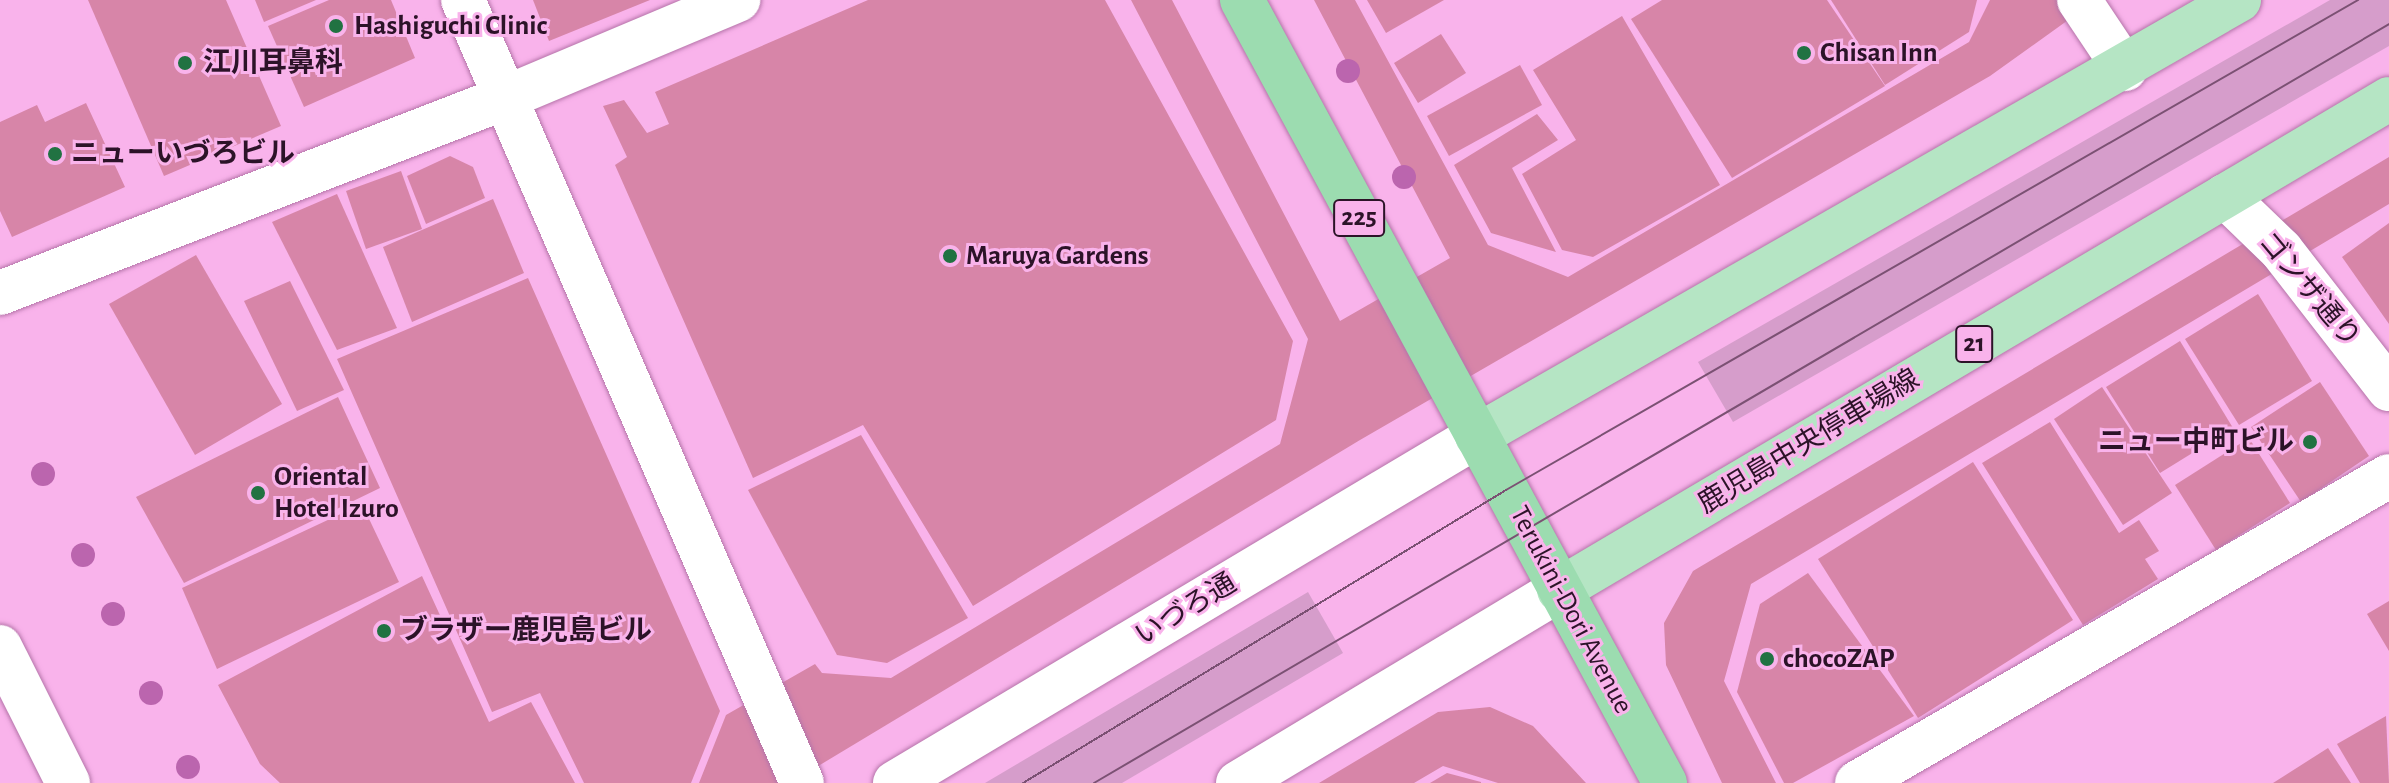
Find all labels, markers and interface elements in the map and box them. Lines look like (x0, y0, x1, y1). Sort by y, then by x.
place label: Hashiguchi Clinic (354, 9, 547, 43)
marker: Hashiguchi Clinic (325, 15, 347, 37)
place label: Chisan Inn (1820, 36, 1937, 70)
marker: Chisan Inn (1795, 44, 1813, 62)
place label: 江川耳鼻科 (203, 46, 343, 80)
marker: 江川耳鼻科 (174, 52, 196, 74)
place label: ニューいづろビル (71, 137, 295, 171)
marker: ニューいづろビル (46, 145, 64, 163)
road number: 225 (1333, 196, 1385, 240)
street label: ゴンザ通り (2251, 226, 2367, 354)
place label: Maruya Gardens (966, 239, 1148, 273)
marker: Maruya Gardens (941, 247, 959, 265)
road number: 21 (1954, 322, 1994, 366)
street label: 鹿児島中央停車場線 (1692, 363, 1926, 521)
place label: ニュー中町ビル (2098, 425, 2294, 459)
marker: ニュー中町ビル (2301, 433, 2319, 451)
place label: Oriental Hotel Izuro (274, 460, 399, 526)
marker: Oriental Hotel Izuro (249, 484, 267, 502)
street label: Terukini-Dori Avenue (1502, 500, 1640, 720)
street label: いづろ通 (1129, 567, 1243, 653)
place label: ブラザー鹿児島ビル (400, 614, 652, 648)
marker: ブラザー鹿児島ビル (375, 622, 393, 640)
place label: chocoZAP (1783, 642, 1894, 676)
marker: chocoZAP (1758, 650, 1776, 668)

